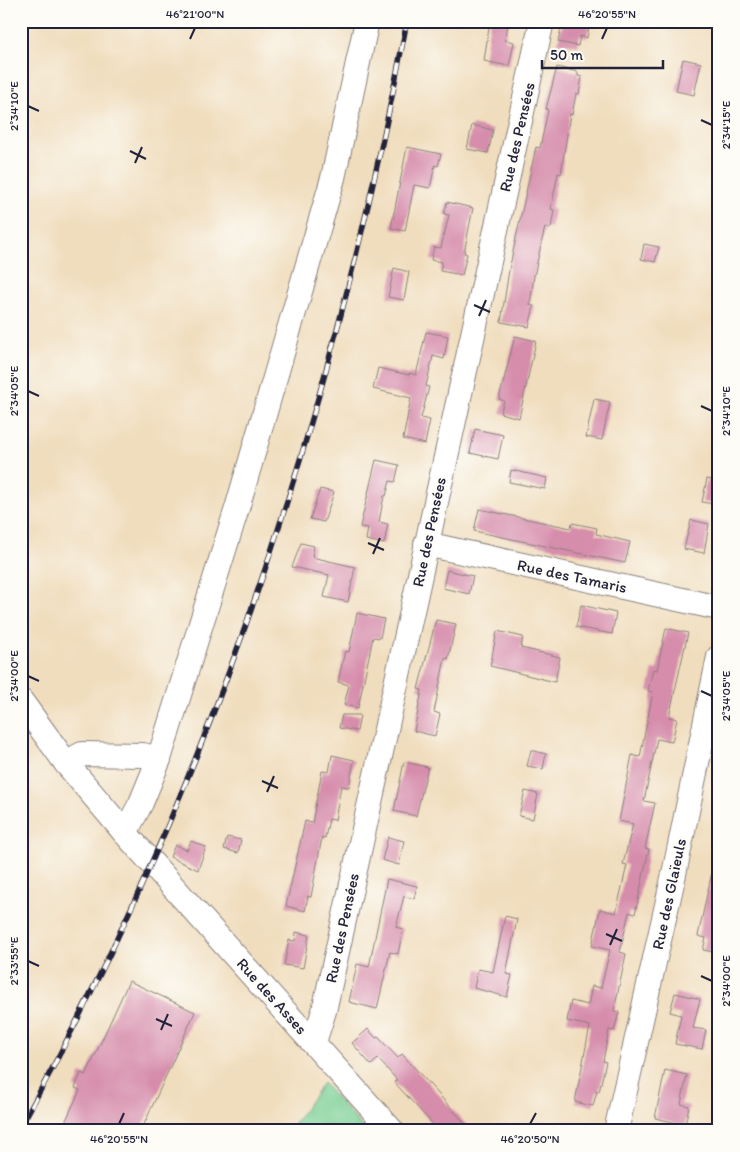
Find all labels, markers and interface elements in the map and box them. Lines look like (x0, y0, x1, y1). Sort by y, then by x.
text: 46°21'00"N (166, 7, 224, 21)
text: 46°20'55"N (578, 7, 636, 21)
scale bar (542, 38, 664, 70)
text: 50 m (550, 46, 583, 64)
street label: Rue des Pensées (495, 80, 539, 194)
text: 2°34'10"E (7, 81, 21, 131)
text: 2°34'15"E (719, 100, 733, 149)
text: 2°34'05"E (7, 365, 21, 416)
text: 2°34'10"E (719, 386, 733, 436)
street label: Rue des Pensées (408, 475, 450, 589)
street label: Rue des Tamaris (515, 555, 629, 597)
text: 2°34'00"E (7, 650, 21, 702)
text: 2°34'05"E (719, 670, 733, 721)
street label: Rue des Glaïeuls (648, 837, 690, 951)
street label: Rue des Pensées (321, 871, 363, 985)
text: 2°33'55"E (7, 936, 21, 985)
street label: Rue des Asses (233, 954, 311, 1038)
text: 2°34'00"E (719, 955, 733, 1007)
text: 46°20'55"N (90, 1132, 148, 1146)
text: 46°20'50"N (500, 1132, 560, 1146)

